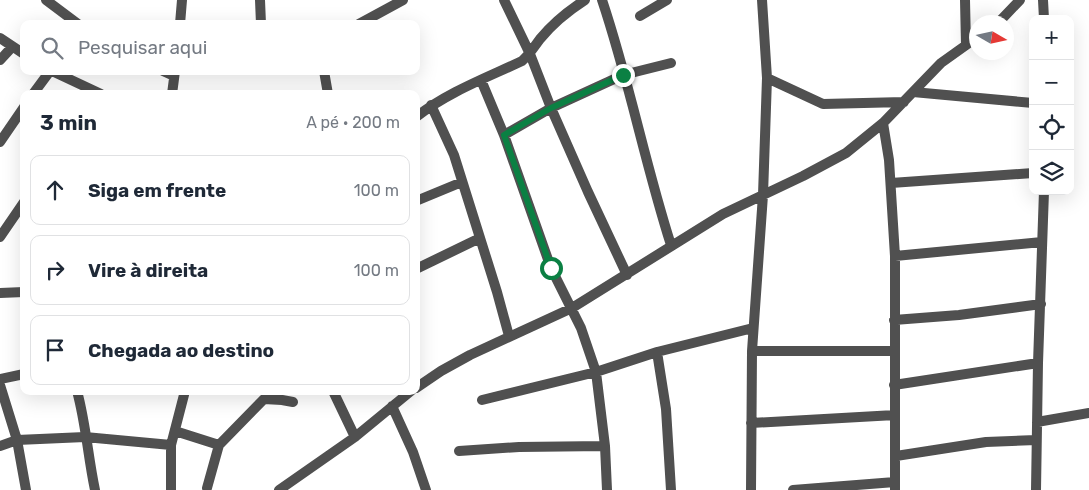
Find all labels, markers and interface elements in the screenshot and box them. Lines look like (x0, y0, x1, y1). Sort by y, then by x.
north arrow (969, 15, 1014, 60)
map controls (1029, 15, 1074, 195)
button: + (1029, 15, 1074, 60)
search box (20, 20, 420, 75)
icon: search (38, 34, 66, 62)
text: Pesquisar aqui (78, 36, 207, 59)
button: − (1029, 60, 1074, 105)
route end (612, 64, 635, 87)
button: locate (1029, 105, 1074, 150)
text: 3 min (40, 110, 97, 135)
text: A pé · 200 m (306, 113, 400, 132)
button: layers (1029, 150, 1074, 195)
icon: ahead (41, 176, 69, 204)
text: Siga em frente (88, 179, 226, 202)
text: 100 m (354, 181, 399, 200)
icon: right (41, 256, 69, 284)
route start (540, 257, 563, 280)
text: Vire à direita (88, 259, 208, 282)
text: 100 m (354, 261, 399, 280)
icon: arrive (41, 336, 69, 364)
text: Chegada ao destino (88, 339, 274, 362)

